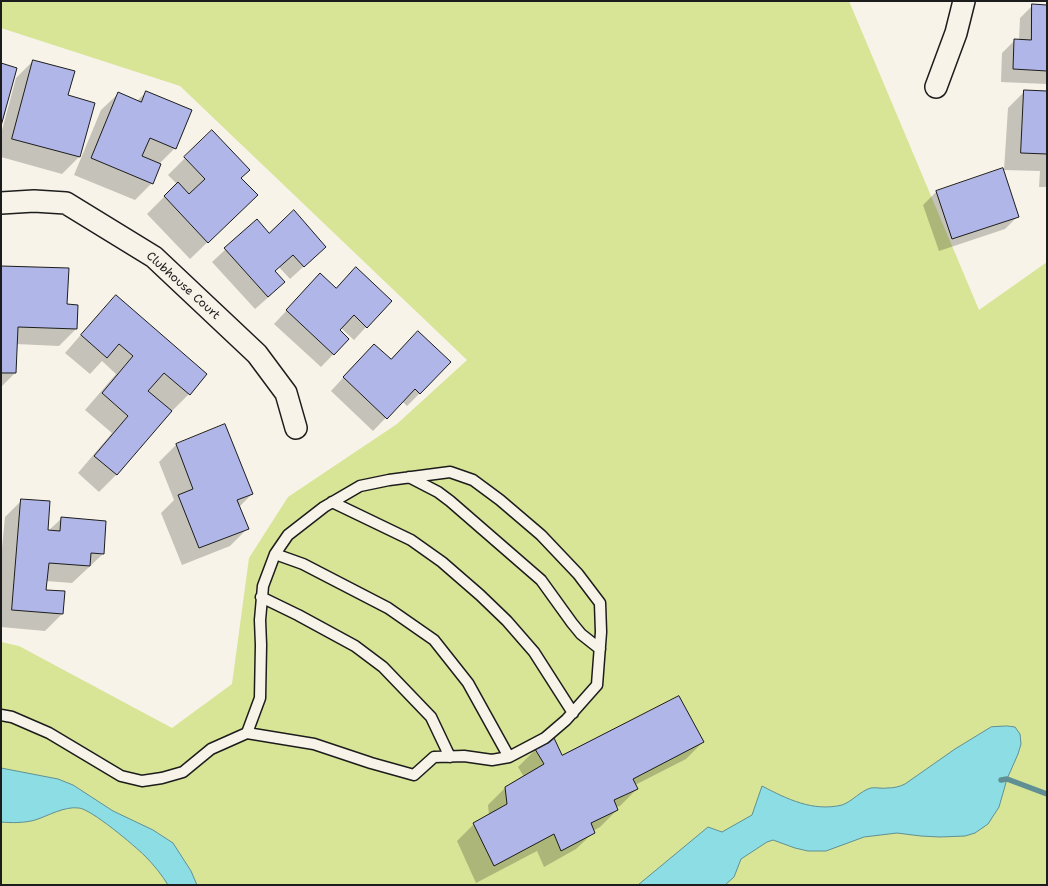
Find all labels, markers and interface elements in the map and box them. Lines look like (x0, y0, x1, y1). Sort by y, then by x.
street label: Clubhouse Court (143, 249, 223, 323)

